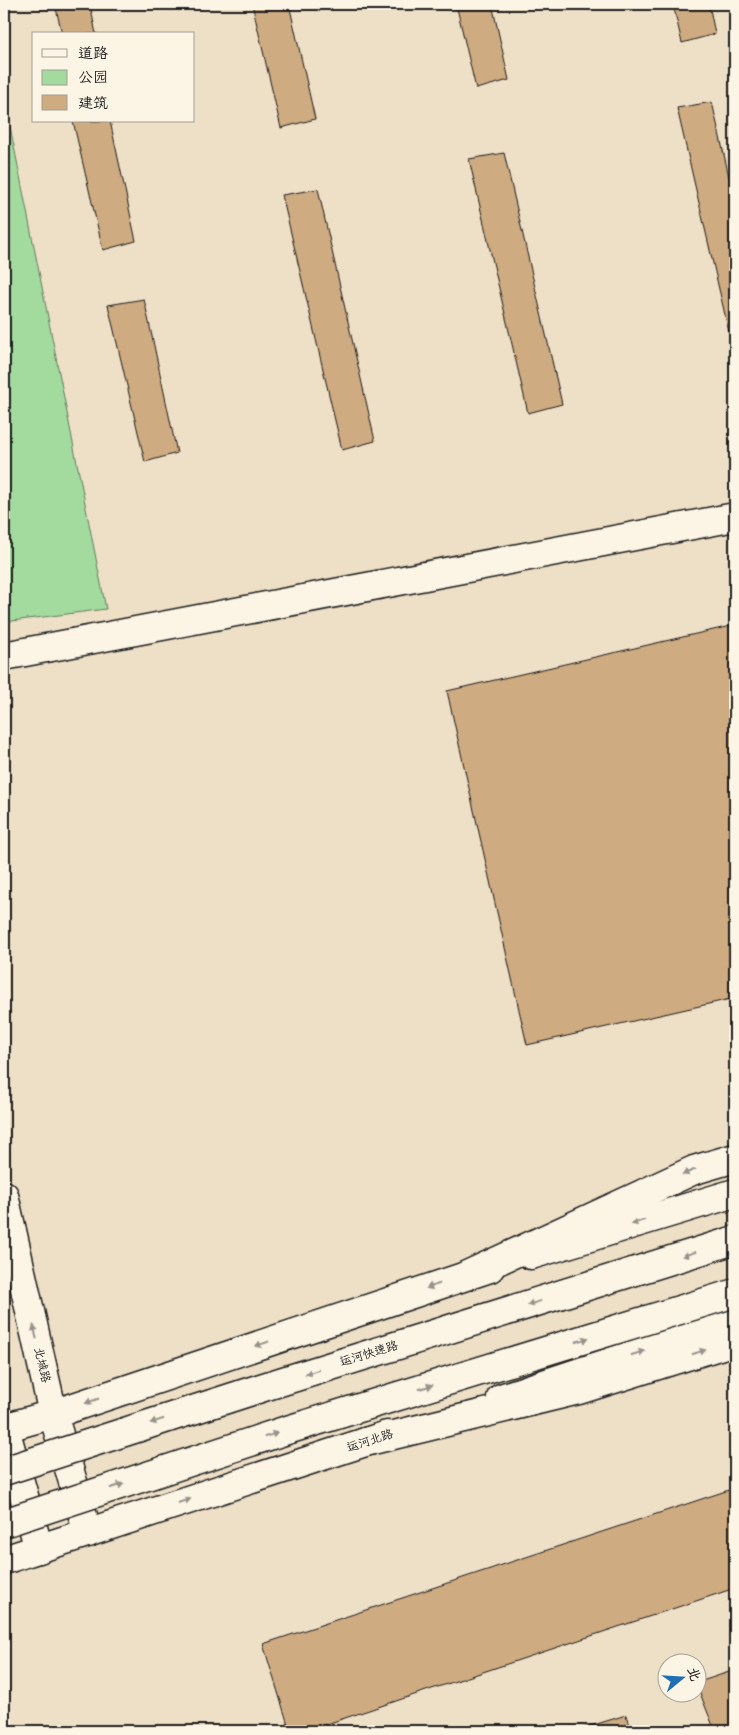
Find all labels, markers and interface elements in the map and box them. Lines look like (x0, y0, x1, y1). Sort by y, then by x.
legend (32, 32, 195, 122)
text: 道路 (78, 44, 108, 63)
text: 公园 (78, 68, 108, 87)
text: 建筑 (78, 94, 108, 113)
one-way arrow (682, 1169, 696, 1177)
one-way arrow (631, 1219, 646, 1227)
one-way arrow (681, 1251, 696, 1259)
one-way arrow (425, 1282, 440, 1290)
one-way arrow (526, 1299, 541, 1307)
one-way arrow (31, 1325, 39, 1340)
one-way arrow (574, 1335, 589, 1343)
street label: 运河快速路 (338, 1338, 400, 1370)
one-way arrow (255, 1340, 270, 1348)
street label: 北城路 (31, 1346, 53, 1384)
one-way arrow (692, 1348, 707, 1356)
one-way arrow (631, 1349, 646, 1356)
one-way arrow (304, 1368, 319, 1376)
one-way arrow (419, 1383, 434, 1391)
one-way arrow (84, 1398, 99, 1405)
one-way arrow (149, 1418, 164, 1426)
street label: 运河北路 (345, 1426, 395, 1456)
one-way arrow (264, 1431, 279, 1439)
one-way arrow (109, 1481, 124, 1489)
one-way arrow (177, 1497, 192, 1504)
north arrow (656, 1652, 706, 1702)
text: 北 (684, 1665, 704, 1683)

